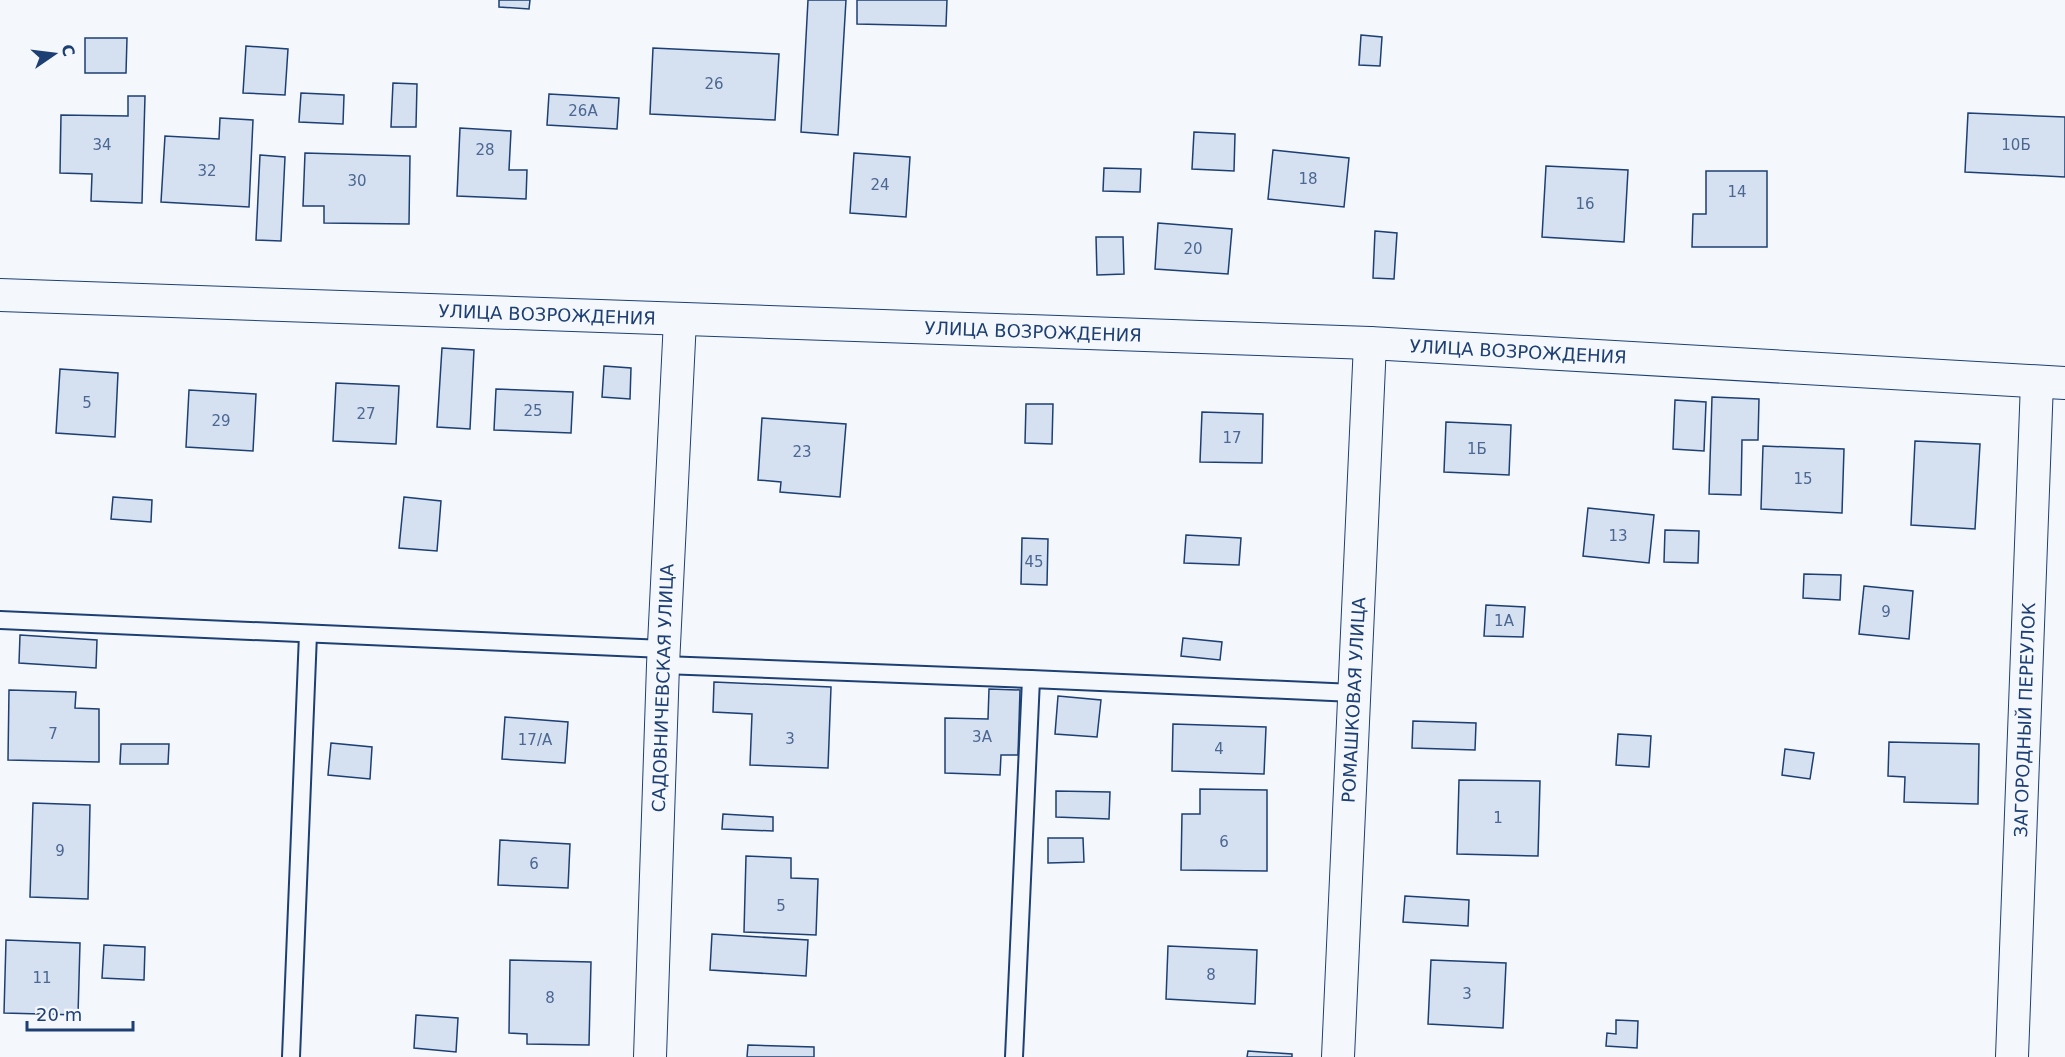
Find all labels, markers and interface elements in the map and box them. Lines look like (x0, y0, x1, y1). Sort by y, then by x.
north arrow (24, 24, 84, 84)
text: С (57, 42, 79, 58)
house number: 26 (704, 75, 724, 93)
house number: 26А (568, 102, 598, 120)
house number: 34 (92, 136, 112, 154)
house number: 10Б (2001, 136, 2031, 154)
house number: 28 (475, 141, 495, 159)
house number: 32 (197, 162, 217, 180)
house number: 18 (1298, 170, 1318, 188)
house number: 30 (347, 172, 367, 190)
house number: 24 (870, 176, 890, 194)
house number: 14 (1727, 183, 1747, 201)
house number: 16 (1575, 195, 1595, 213)
house number: 20 (1183, 240, 1203, 258)
street label: УЛИЦА ВОЗРОЖДЕНИЯ (438, 300, 656, 329)
street label: УЛИЦА ВОЗРОЖДЕНИЯ (924, 317, 1142, 346)
street label: УЛИЦА ВОЗРОЖДЕНИЯ (1409, 335, 1627, 368)
house number: 5 (82, 394, 92, 412)
house number: 25 (523, 402, 543, 420)
house number: 27 (356, 405, 376, 423)
house number: 29 (211, 412, 231, 430)
house number: 17 (1222, 429, 1242, 447)
house number: 1Б (1467, 440, 1487, 458)
house number: 23 (792, 443, 812, 461)
house number: 15 (1793, 470, 1813, 488)
house number: 13 (1608, 527, 1628, 545)
house number: 45 (1024, 553, 1044, 571)
street label: САДОВНИЧЕВСКАЯ УЛИЦА (648, 563, 677, 813)
street label: РОМАШКОВАЯ УЛИЦА (1338, 596, 1369, 803)
street label: ЗАГОРОДНЫЙ ПЕРЕУЛОК (2010, 602, 2039, 838)
house number: 9 (1881, 603, 1891, 621)
house number: 1А (1494, 612, 1515, 630)
house number: 7 (48, 725, 58, 743)
house number: 3А (972, 728, 993, 746)
house number: 3 (785, 730, 795, 748)
house number: 17/А (518, 731, 553, 749)
house number: 4 (1214, 740, 1224, 758)
house number: 1 (1493, 809, 1503, 827)
house number: 6 (1219, 833, 1229, 851)
house number: 9 (55, 842, 65, 860)
house number: 6 (529, 855, 539, 873)
house number: 5 (776, 897, 786, 915)
house number: 8 (1206, 966, 1216, 984)
house number: 11 (32, 969, 52, 987)
house number: 3 (1462, 985, 1472, 1003)
house number: 8 (545, 989, 555, 1007)
scale bar (27, 994, 134, 1032)
text: 20 m (36, 1004, 82, 1025)

